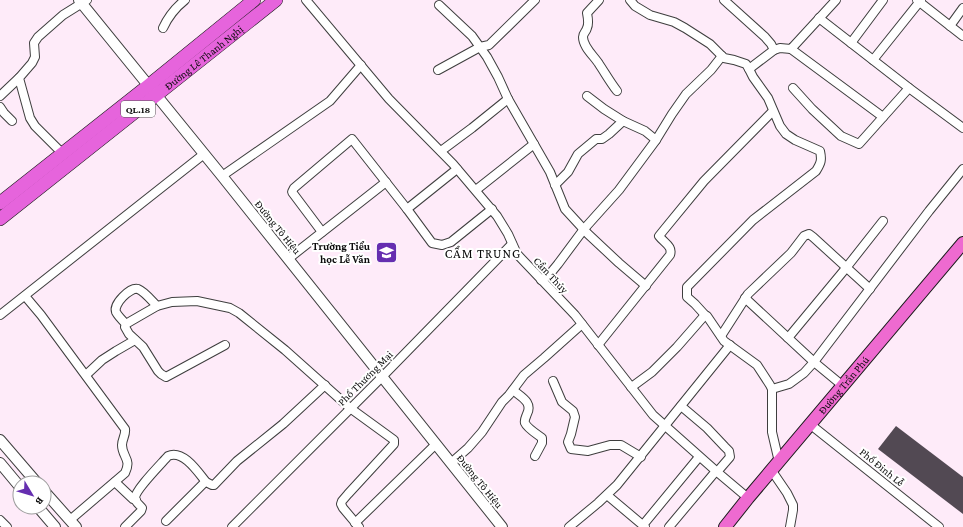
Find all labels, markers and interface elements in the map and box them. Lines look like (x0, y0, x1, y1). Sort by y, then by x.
street label: Đường Lê Thanh Nghị (162, 23, 246, 92)
road number: QL.18 (121, 101, 155, 117)
street label: Đường Tô Hiệu (252, 198, 303, 257)
school or university icon: Trường Tiểu học Lễ Văn (373, 239, 399, 265)
place label: Trường Tiểu học Lễ Văn (312, 240, 371, 265)
district label: CẨM TRUNG (445, 245, 521, 261)
street label: Cẩm Thủy (530, 254, 571, 297)
street label: Phố Thương Mại (335, 348, 396, 409)
street label: Đường Trần Phú (816, 353, 871, 416)
street label: Phố Đinh Lễ (857, 446, 907, 489)
street label: Đường Tô Hiệu (454, 452, 505, 511)
north arrow (12, 475, 52, 515)
text: B (33, 495, 47, 508)

